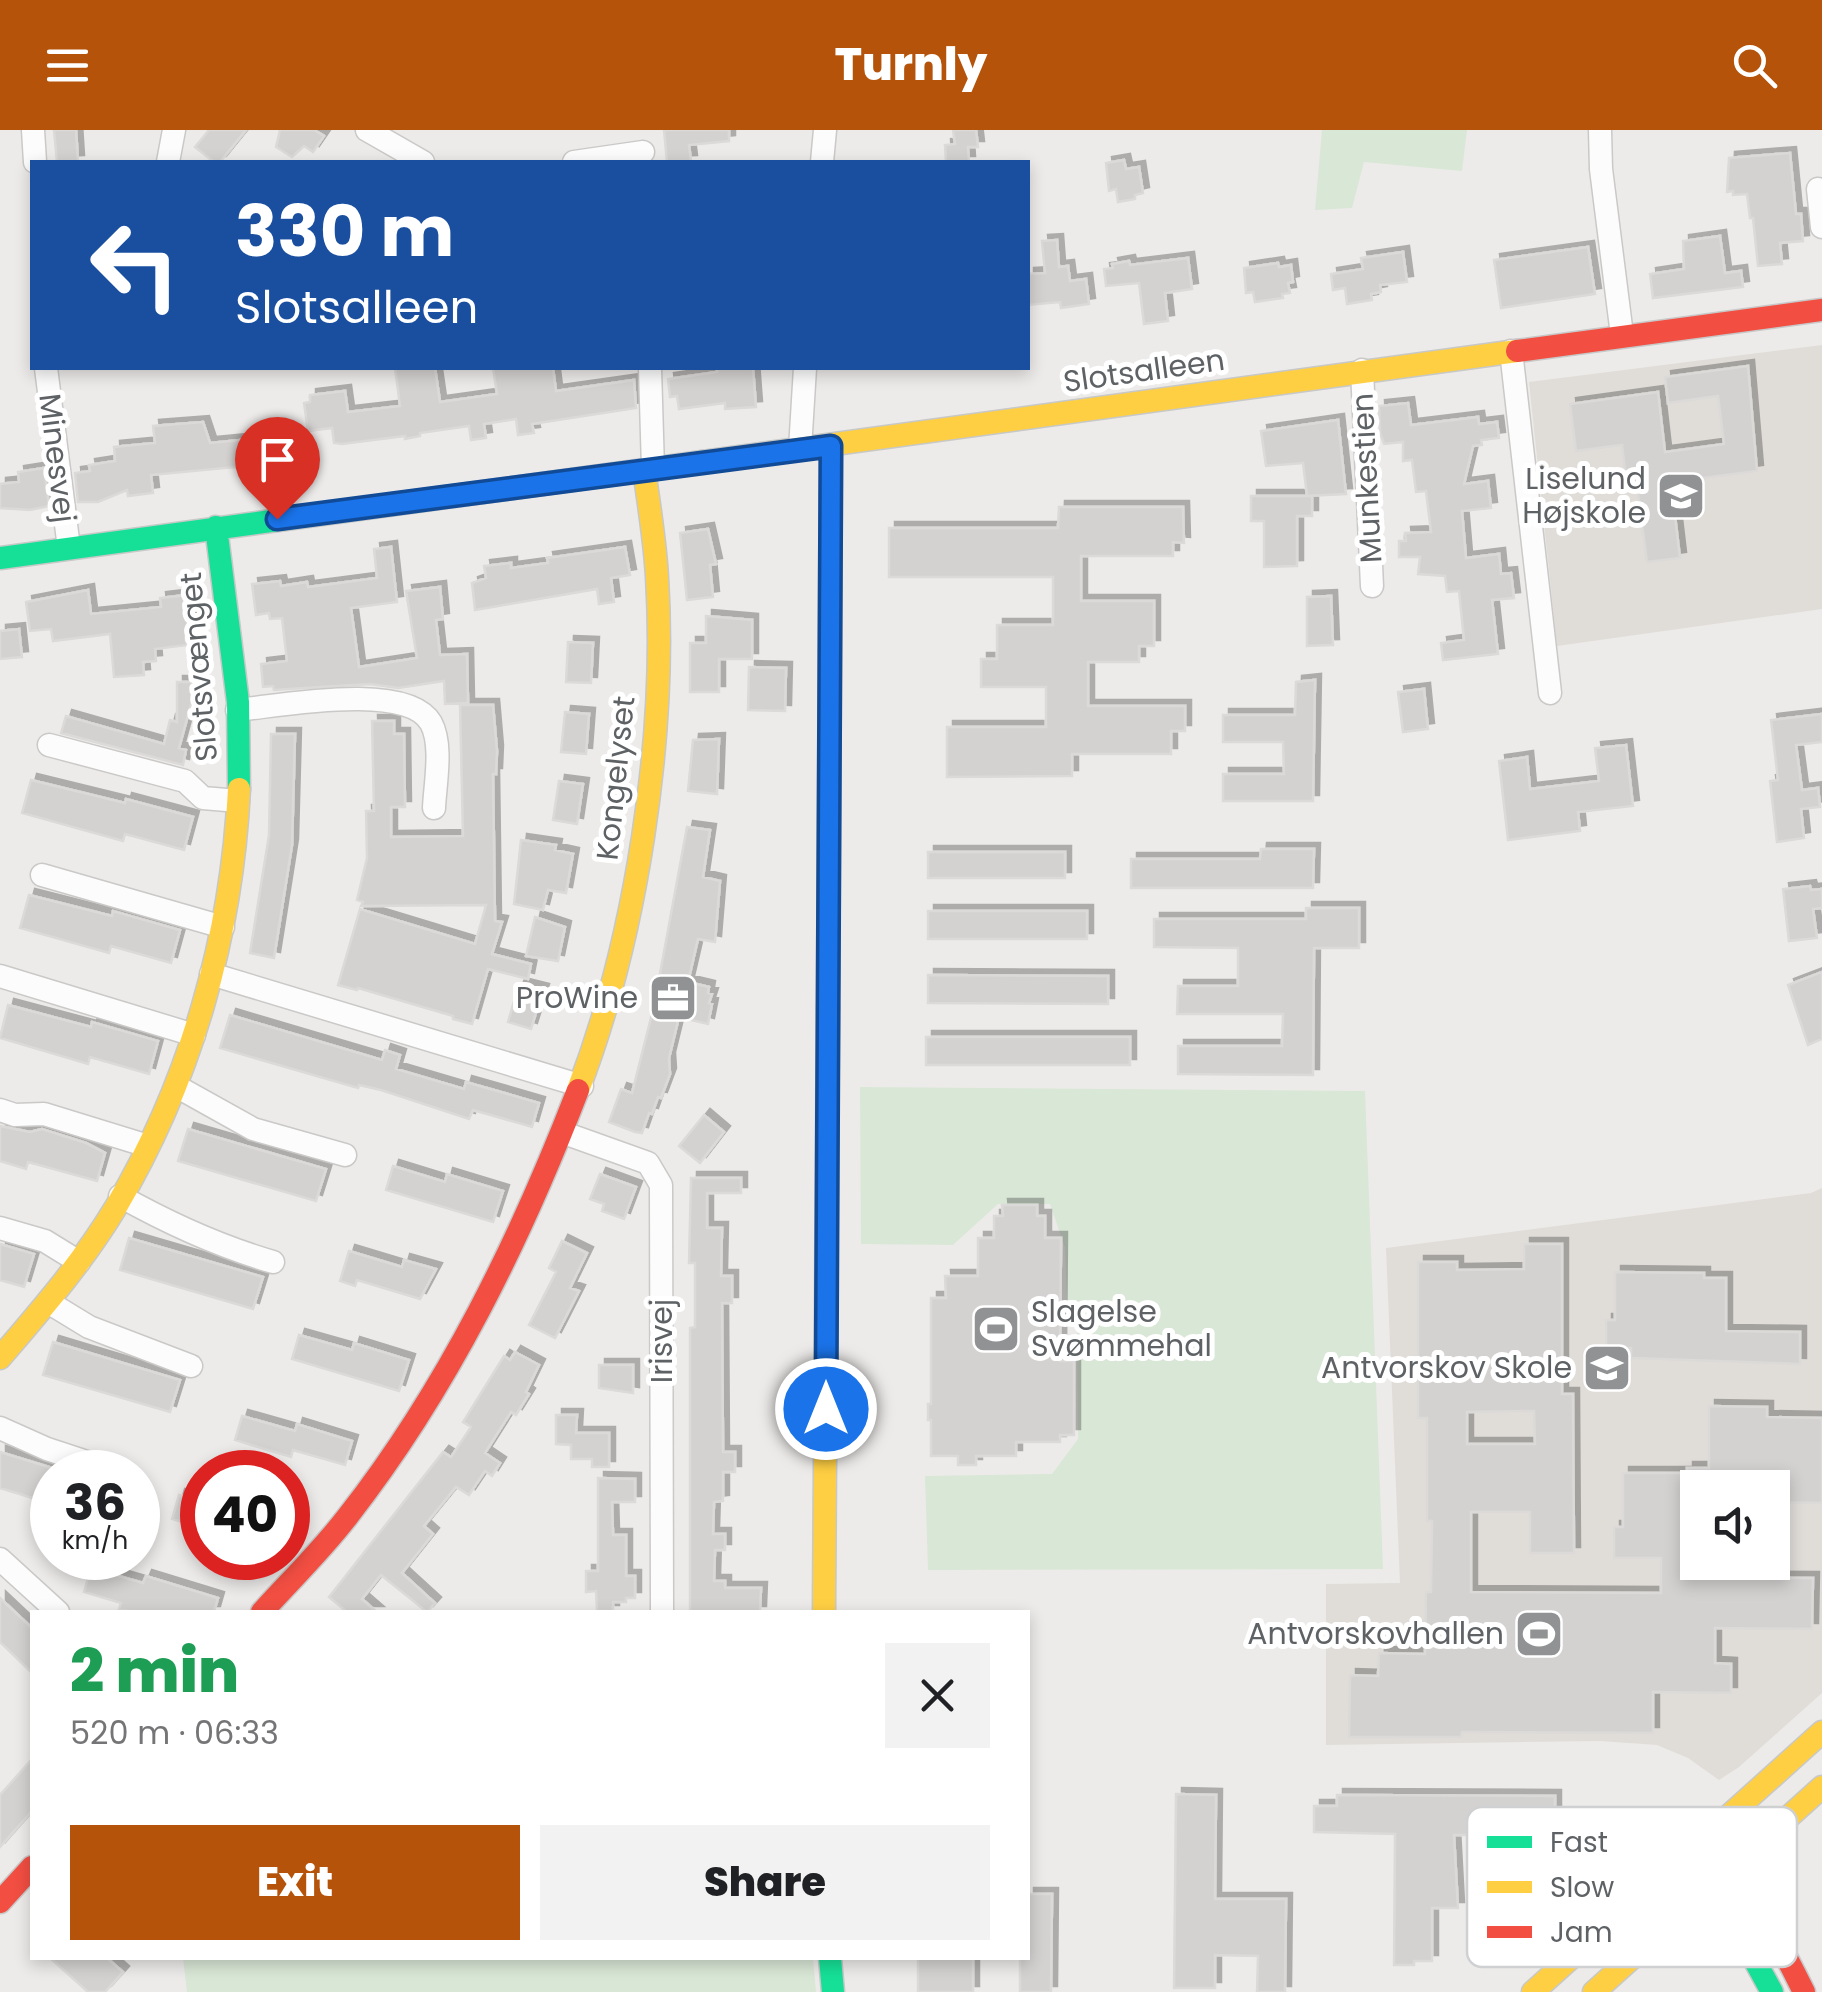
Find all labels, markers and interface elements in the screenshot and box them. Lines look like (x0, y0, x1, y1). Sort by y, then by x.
text: Turnly (835, 33, 987, 96)
icon: menu (40, 38, 95, 93)
icon: search (1727, 38, 1782, 93)
text: 330 m (235, 182, 454, 281)
icon: left (70, 200, 200, 330)
text: Slotsalleen (235, 276, 478, 339)
street label: Slotsalleen (1061, 338, 1227, 403)
street label: Minesvej (28, 391, 87, 525)
street label: Munkestien (1341, 392, 1392, 564)
pin (235, 417, 320, 520)
icon: arrive (250, 432, 305, 487)
place label: Liselund Højskole (1522, 457, 1646, 534)
school or university icon: Liselund Højskole (1655, 470, 1707, 522)
street label: Slotsvænget (169, 571, 228, 763)
street label: Kongelyset (586, 694, 645, 862)
office icon: ProWine (647, 972, 699, 1024)
place label: ProWine (516, 976, 638, 1019)
place label: Slagelse Svømmehal (1031, 1290, 1212, 1367)
street label: Irisvej (640, 1299, 683, 1383)
sports icon: Slagelse Svømmehal (970, 1303, 1022, 1355)
school or university icon: Antvorskov Skole (1581, 1342, 1633, 1394)
place label: Antvorskov Skole (1321, 1346, 1572, 1389)
position arrow (774, 1357, 878, 1461)
speed limit sign: 40 (180, 1450, 310, 1580)
text: 36 (64, 1467, 126, 1538)
map controls (1680, 1470, 1790, 1580)
button: sound (1680, 1470, 1790, 1580)
text: km/h (62, 1523, 128, 1558)
sports icon: Antvorskovhallen (1513, 1608, 1565, 1660)
place label: Antvorskovhallen (1247, 1612, 1504, 1655)
text: 2 min (70, 1629, 239, 1713)
button: close (885, 1643, 990, 1748)
text: 520 m · 06:33 (70, 1710, 279, 1755)
legend (1467, 1807, 1797, 1967)
text: Fast (1550, 1823, 1608, 1862)
button: Exit (70, 1825, 520, 1940)
button: Share (540, 1825, 990, 1940)
text: Slow (1550, 1868, 1614, 1907)
text: Jam (1550, 1913, 1613, 1952)

